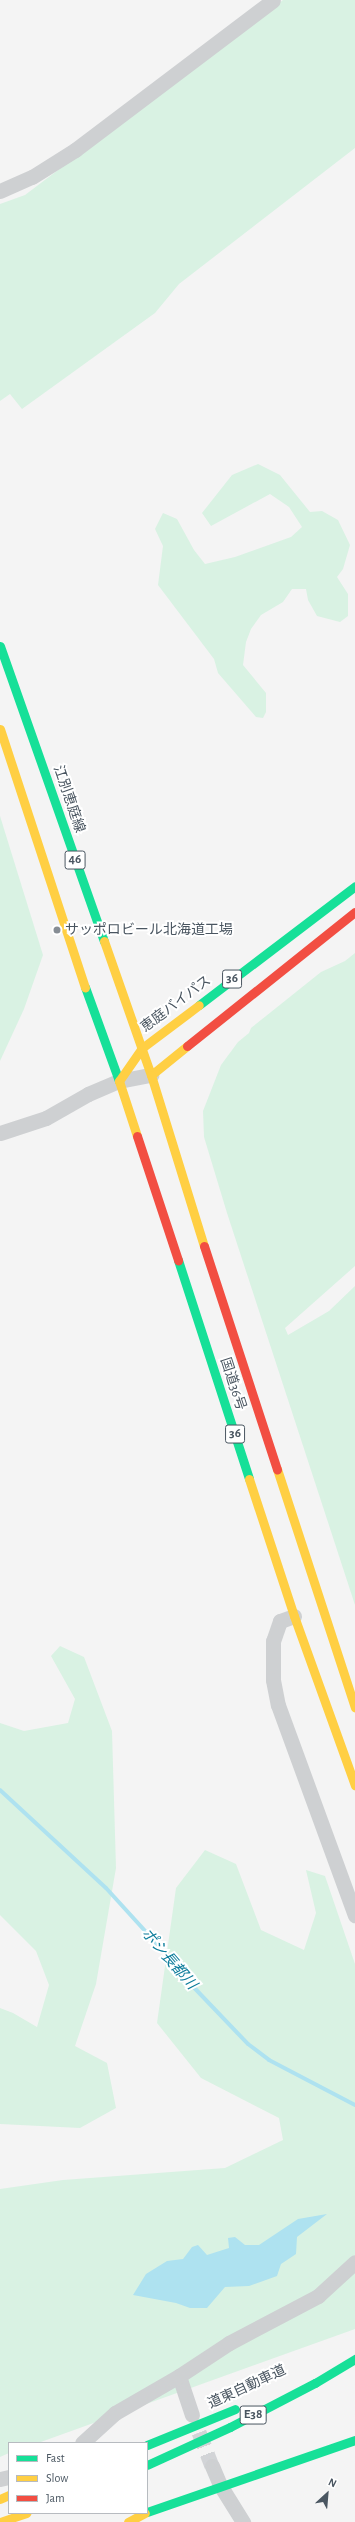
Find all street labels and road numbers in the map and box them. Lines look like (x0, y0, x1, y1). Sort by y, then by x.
street label: 江別恵庭線 (50, 763, 88, 835)
road number: 46 (64, 849, 86, 871)
road number: 36 (222, 968, 242, 990)
street label: 恵庭バイパス (137, 972, 215, 1036)
street label: 国道36号 (217, 1356, 249, 1412)
road number: 36 (225, 1423, 245, 1445)
street label: 道東自動車道 (205, 2362, 289, 2412)
road number: E38 (239, 2404, 267, 2426)

